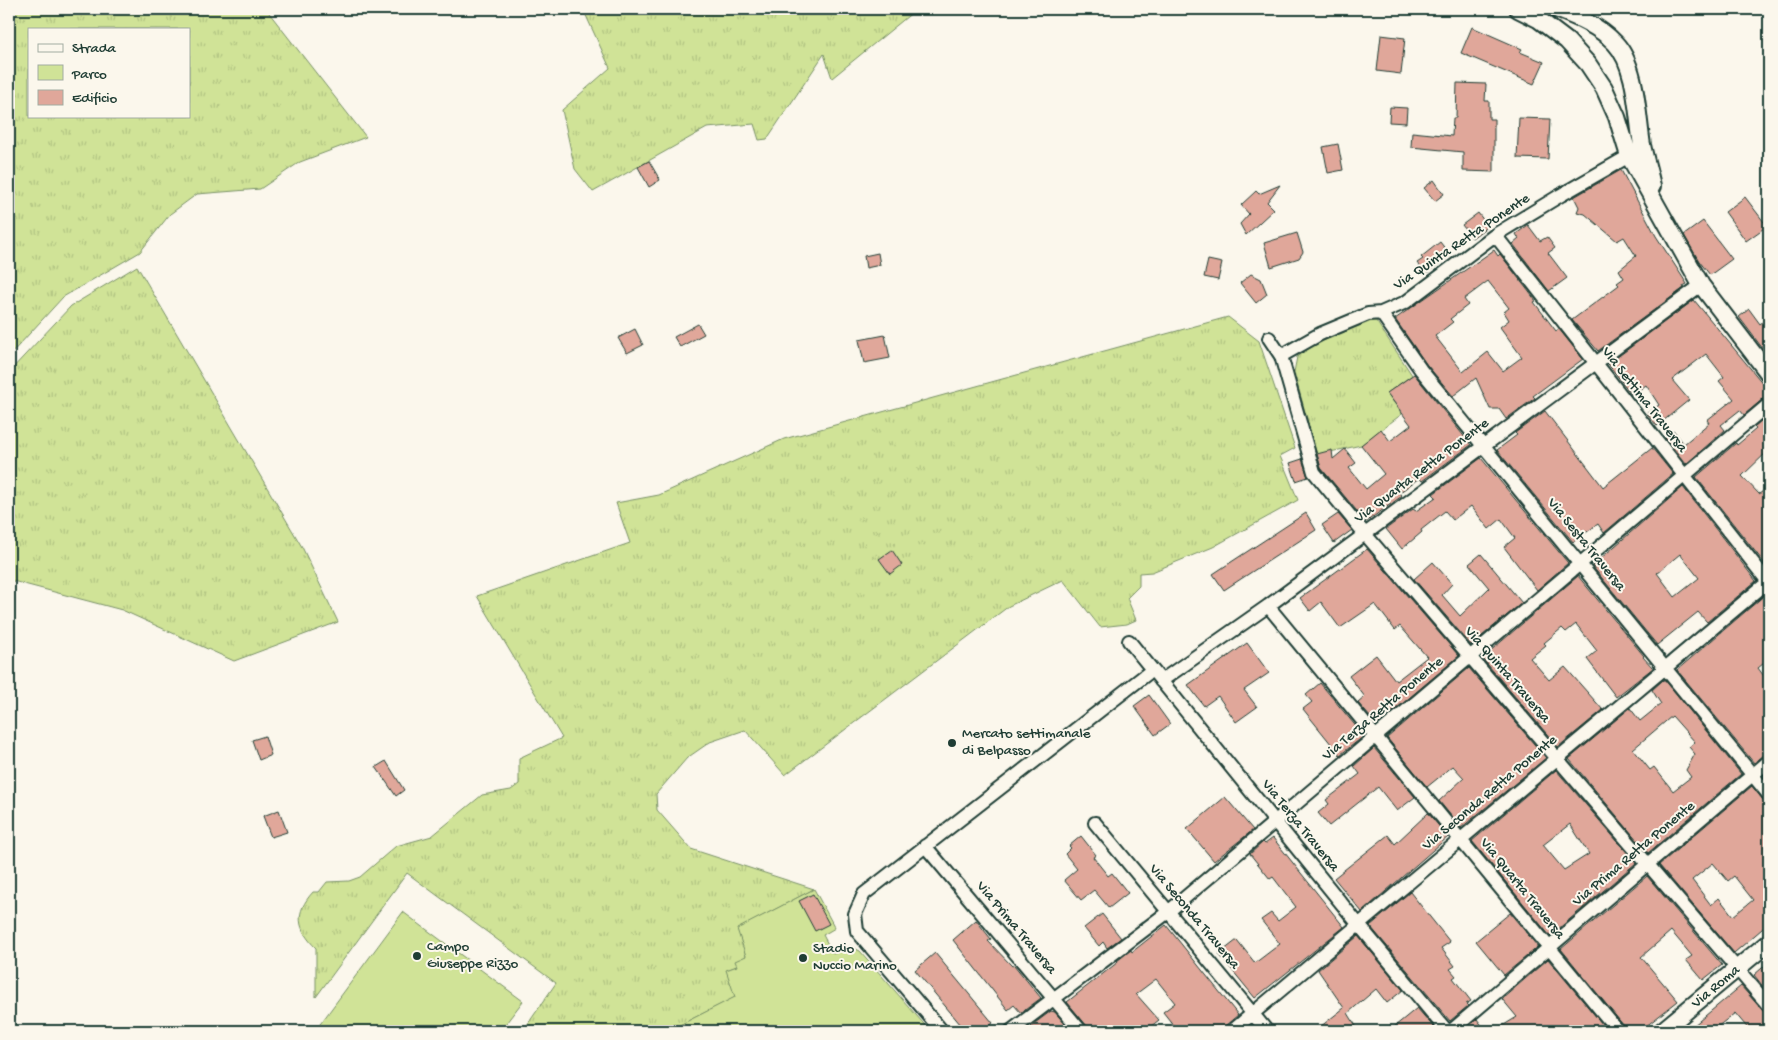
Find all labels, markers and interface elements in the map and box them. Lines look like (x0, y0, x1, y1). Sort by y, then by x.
legend (28, 28, 190, 118)
text: Strada (72, 40, 117, 58)
text: Parco (71, 66, 107, 84)
text: Edificio (72, 90, 118, 108)
street label: Via Quinta Retta Ponente (1390, 189, 1534, 295)
street label: Via Settima Traversa (1597, 343, 1691, 457)
street label: Via Quarta Retta Ponente (1350, 414, 1493, 528)
street label: Via Sesta Traversa (1542, 494, 1629, 596)
street label: Via Quinta Traversa (1460, 622, 1554, 727)
street label: Via Terza Retta Ponente (1318, 653, 1447, 766)
place label: Mercato settimanale di Belpasso (962, 725, 1091, 760)
street label: Via Seconda Retta Ponente (1418, 731, 1561, 855)
marker: Mercato settimanale di Belpasso (946, 737, 958, 749)
street label: Via Terza Traversa (1257, 775, 1343, 876)
street label: Via Prima Retta Ponente (1568, 797, 1699, 911)
street label: Via Quarta Traversa (1475, 834, 1569, 944)
street label: Via Seconda Traversa (1144, 860, 1244, 974)
street label: Via Prima Traversa (971, 877, 1061, 979)
place label: Campo Giuseppe Rizzo (427, 938, 518, 973)
place label: Stadio Nuccio Marino (813, 940, 897, 975)
marker: Campo Giuseppe Rizzo (411, 950, 423, 962)
marker: Stadio Nuccio Marino (797, 952, 809, 964)
street label: Via Roma (1687, 961, 1745, 1013)

